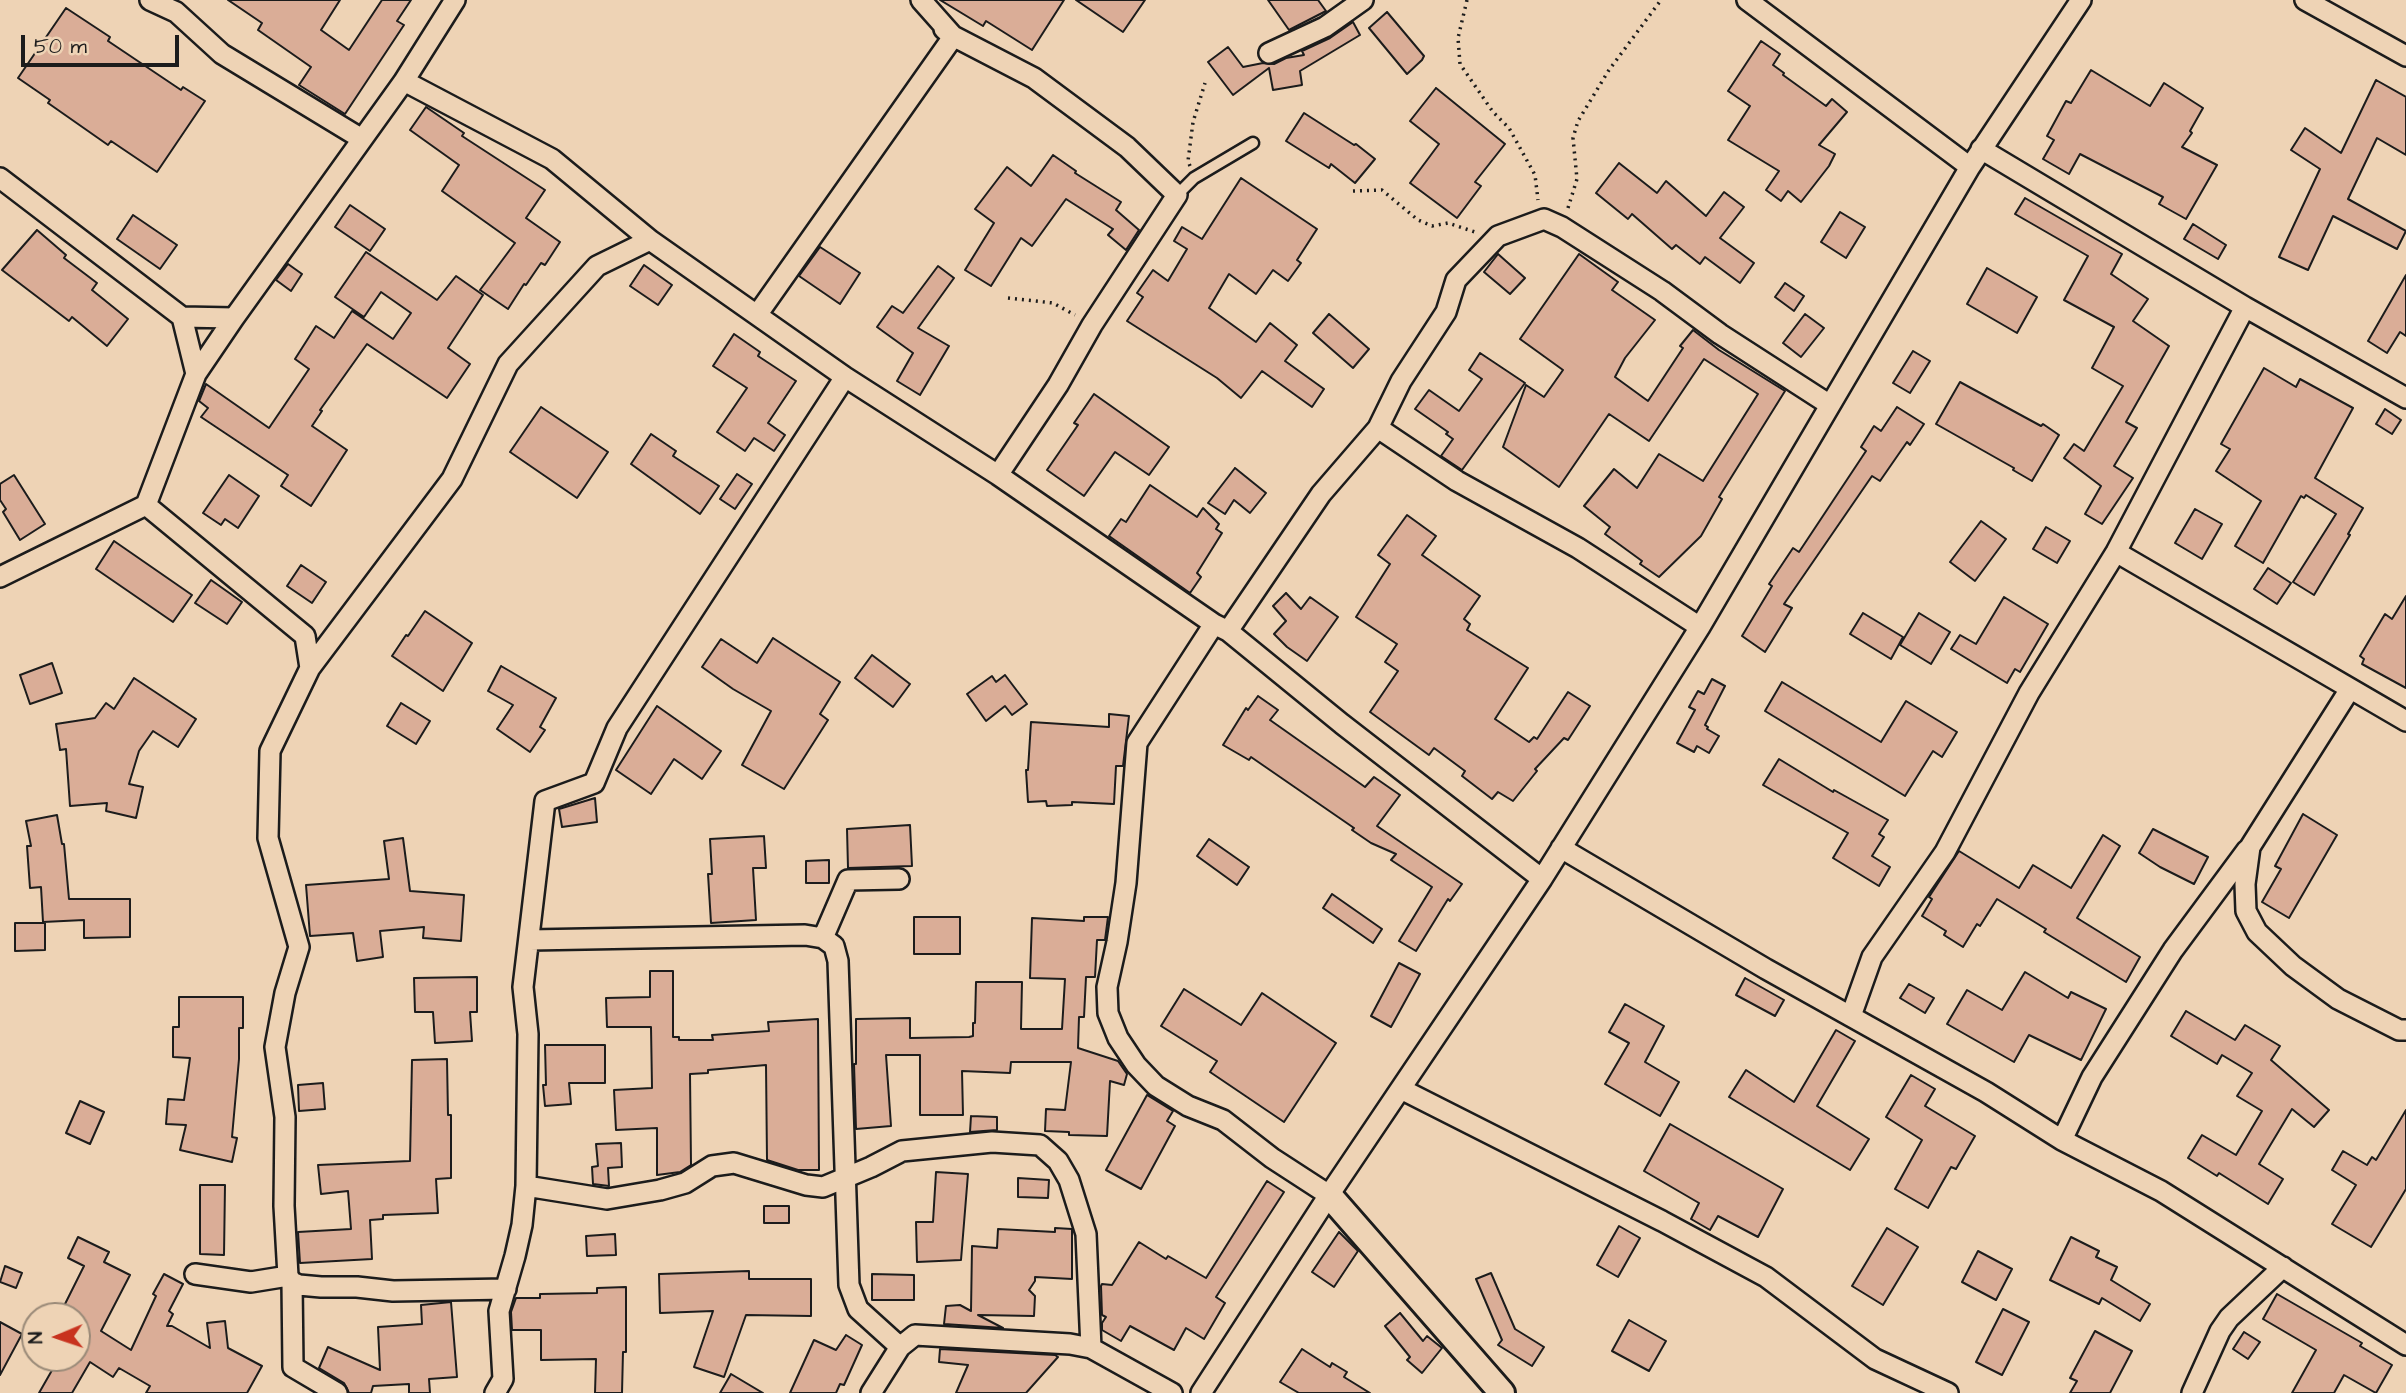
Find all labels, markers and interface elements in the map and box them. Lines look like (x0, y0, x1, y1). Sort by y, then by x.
scale bar (24, 21, 182, 65)
text: 50 m (34, 32, 87, 61)
north arrow (21, 1302, 91, 1372)
text: N (23, 1331, 50, 1344)

